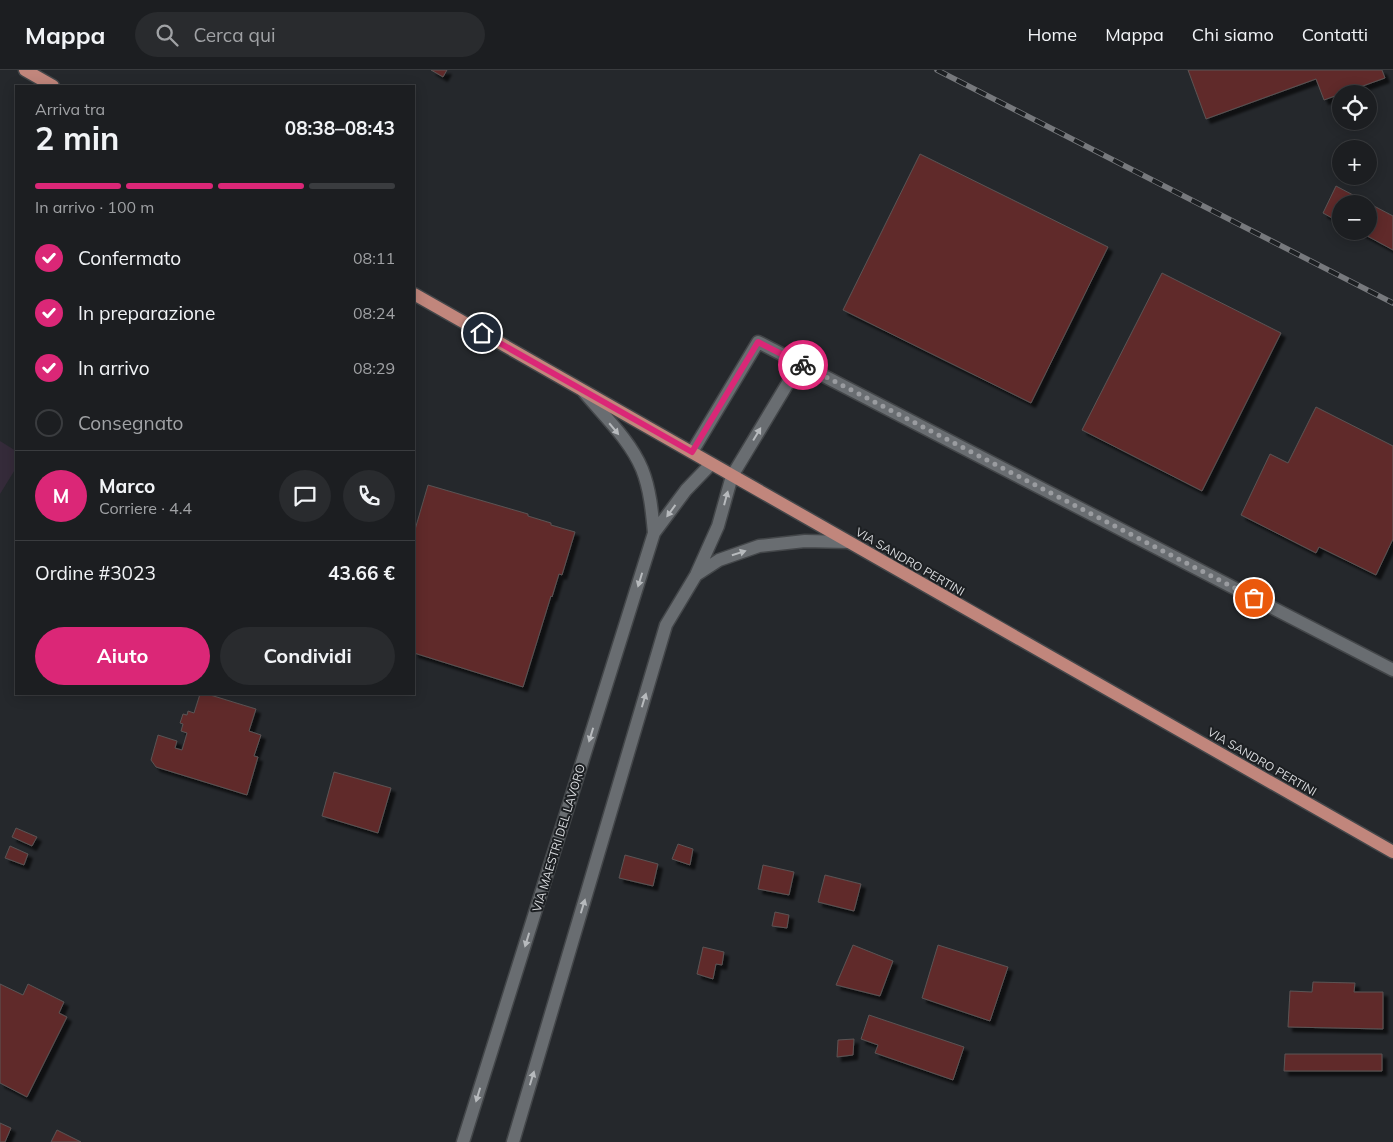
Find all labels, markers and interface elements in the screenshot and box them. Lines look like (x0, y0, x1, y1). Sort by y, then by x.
search box (135, 12, 485, 57)
text: Mappa (25, 20, 105, 50)
icon: search (153, 21, 181, 49)
text: Cerca qui (193, 23, 275, 47)
text: Home (1027, 23, 1077, 46)
text: Mappa (1105, 23, 1164, 46)
text: Chi siamo (1192, 23, 1274, 46)
text: Contatti (1302, 23, 1368, 46)
map controls (1332, 85, 1377, 240)
button: locate (1332, 85, 1377, 130)
text: Arriva tra (35, 99, 105, 119)
text: 08:38–08:43 (285, 116, 395, 140)
text: 2 min (35, 118, 119, 158)
button: + (1332, 140, 1377, 185)
button: − (1332, 195, 1377, 240)
text: In arrivo · 100 m (35, 197, 154, 217)
icon: check (35, 244, 63, 272)
text: Confermato (78, 246, 181, 270)
text: 08:11 (353, 248, 395, 268)
icon: check (35, 299, 63, 327)
text: In preparazione (78, 301, 215, 325)
text: 08:24 (353, 303, 395, 323)
pin (461, 312, 503, 354)
icon: home (468, 319, 496, 347)
courier (778, 340, 828, 390)
icon: bike (789, 351, 817, 379)
icon: check (35, 354, 63, 382)
text: In arrivo (78, 356, 150, 380)
text: 08:29 (353, 358, 395, 378)
text: Consegnato (78, 411, 183, 435)
one-way arrow (609, 422, 620, 435)
one-way arrow (753, 428, 762, 441)
button: chat (279, 470, 331, 522)
button: phone (343, 470, 395, 522)
text: Marco (99, 474, 155, 498)
text: M (53, 484, 69, 508)
one-way arrow (723, 490, 731, 505)
text: Corriere · 4.4 (99, 498, 192, 518)
one-way arrow (665, 504, 676, 517)
street label: VIA SANDRO PERTINI (853, 524, 968, 599)
one-way arrow (731, 549, 746, 557)
text: Ordine #3023 (35, 561, 156, 585)
text: 43.66 € (328, 561, 395, 585)
one-way arrow (635, 572, 643, 587)
pin (1233, 577, 1275, 619)
icon: bag (1240, 584, 1268, 612)
button: Aiuto (35, 627, 210, 685)
button: Condividi (220, 627, 395, 685)
one-way arrow (641, 692, 649, 707)
street label: VIA SANDRO PERTINI (1205, 724, 1320, 799)
one-way arrow (587, 727, 595, 742)
street label: VIA MAESTRI DEL LAVORO (529, 762, 588, 914)
one-way arrow (580, 898, 588, 913)
one-way arrow (522, 932, 530, 947)
one-way arrow (529, 1071, 537, 1086)
one-way arrow (474, 1087, 481, 1102)

